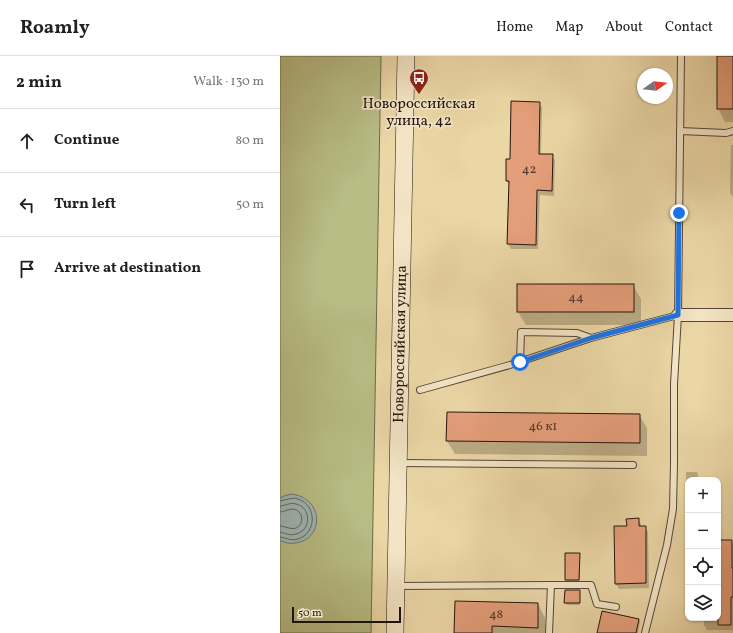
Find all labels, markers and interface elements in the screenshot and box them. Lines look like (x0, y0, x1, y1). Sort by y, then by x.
text: Roamly (20, 15, 90, 41)
text: Home (496, 18, 533, 37)
text: Map (555, 18, 583, 37)
text: About (605, 18, 643, 37)
text: Contact (665, 18, 713, 37)
bus stop icon: Новороссийская улица, 42 (408, 67, 430, 95)
north arrow (637, 68, 673, 104)
text: 2 min (16, 71, 62, 94)
text: Walk · 130 m (193, 73, 264, 91)
place label: Новороссийская улица, 42 (362, 94, 476, 132)
icon: ahead (16, 130, 38, 152)
text: Continue (54, 130, 119, 151)
text: 80 m (235, 132, 264, 150)
house number: 42 (522, 161, 536, 179)
icon: left (16, 194, 38, 216)
text: Turn left (54, 194, 116, 215)
text: 50 m (236, 196, 264, 214)
route end (670, 204, 688, 222)
icon: arrive (16, 258, 38, 280)
text: Arrive at destination (54, 258, 201, 279)
street label: Новороссийская улица (389, 265, 413, 423)
house number: 44 (568, 289, 584, 307)
route start (511, 353, 529, 371)
house number: 46 к1 (529, 418, 557, 436)
map controls (685, 477, 721, 621)
button: + (685, 477, 721, 513)
button: − (685, 513, 721, 549)
button: locate (685, 549, 721, 585)
button: layers (685, 585, 721, 621)
scale bar (292, 605, 401, 624)
text: 50 m (298, 606, 322, 621)
house number: 48 (489, 606, 503, 624)

